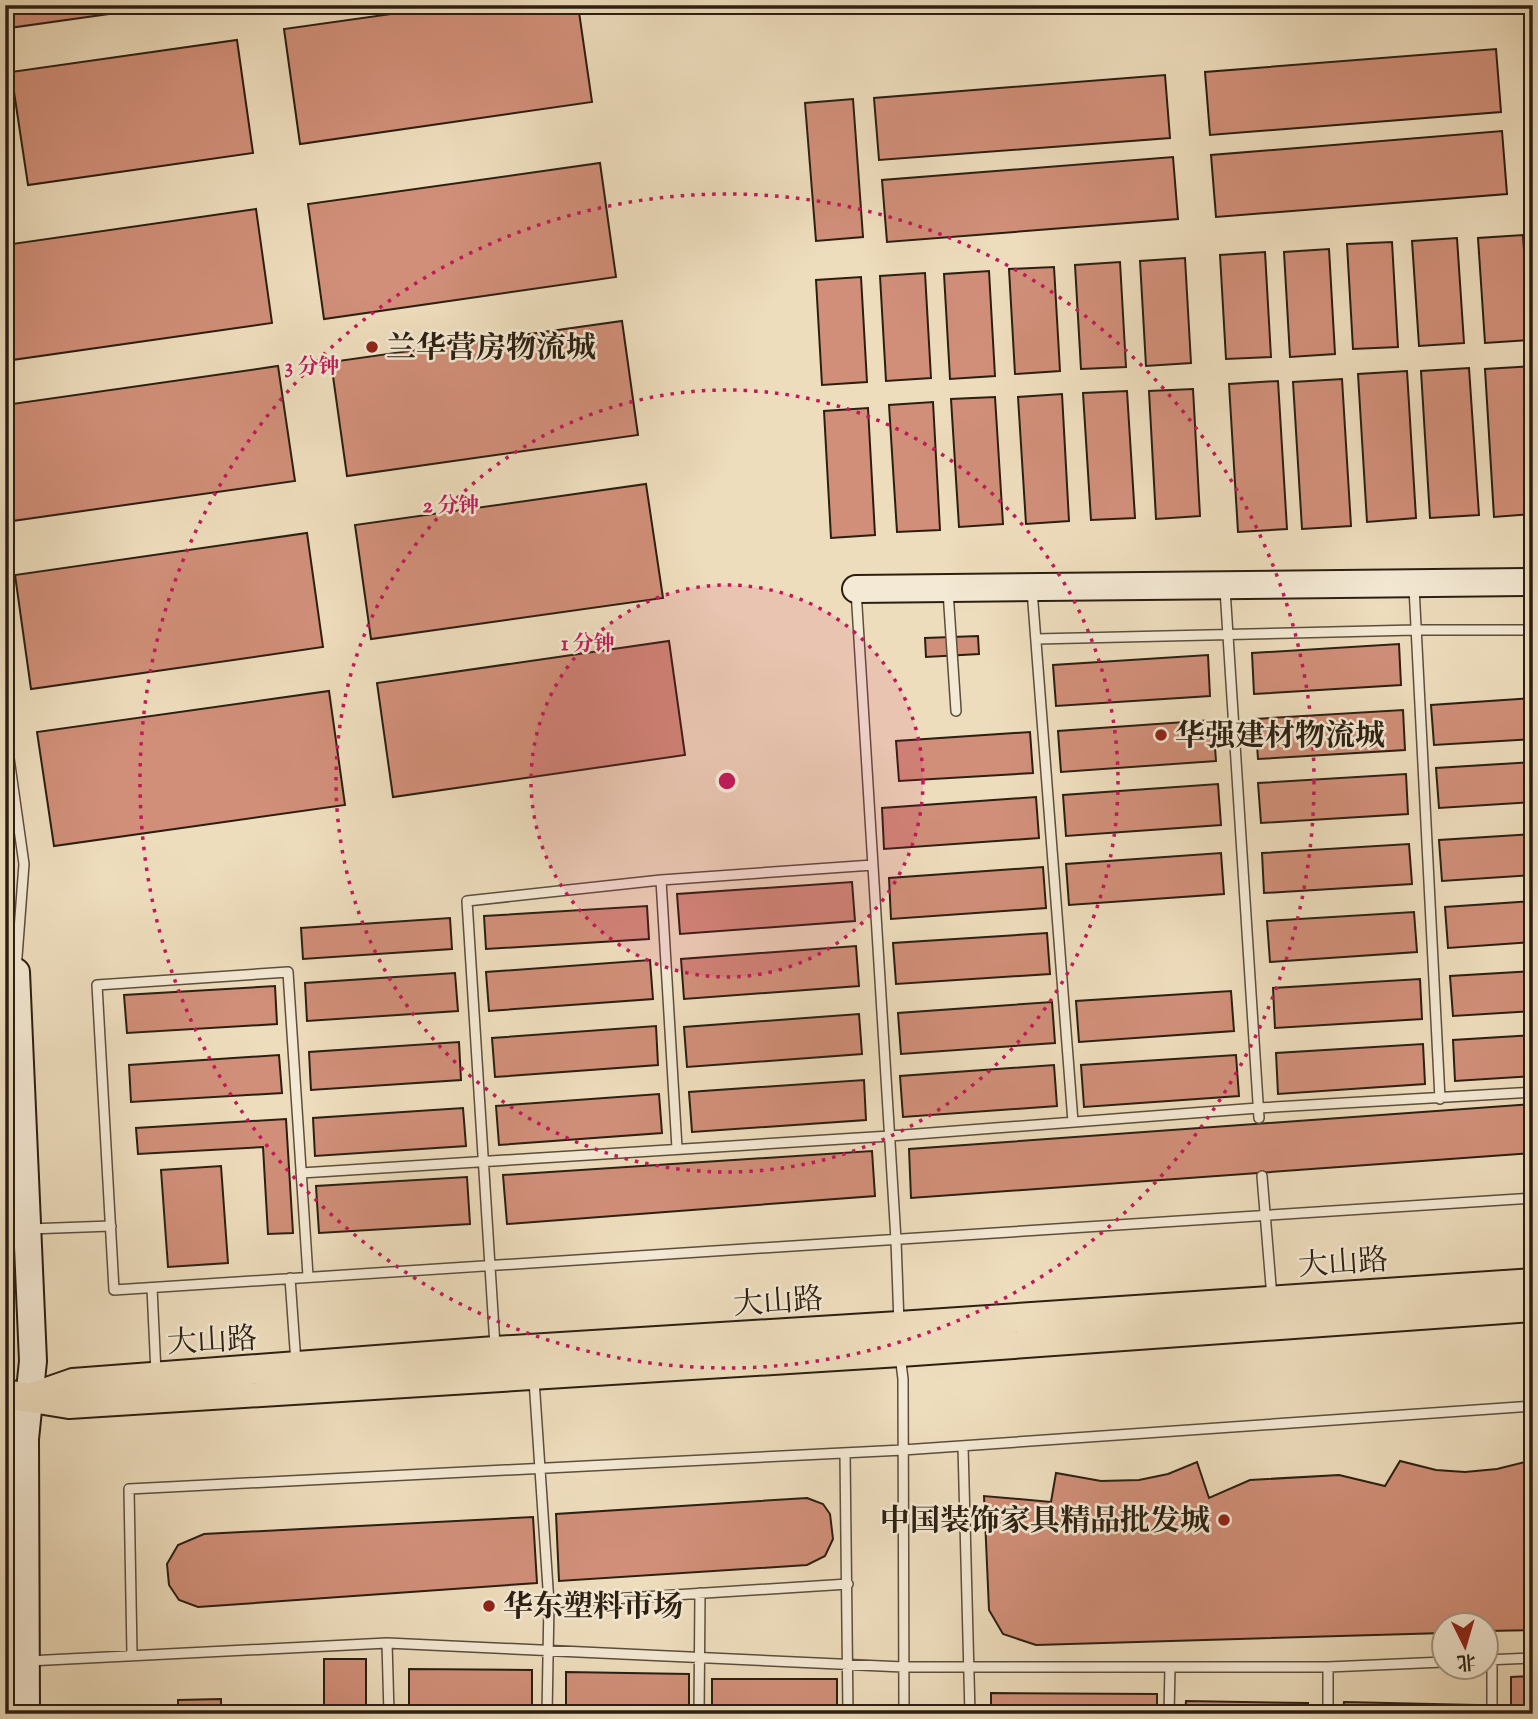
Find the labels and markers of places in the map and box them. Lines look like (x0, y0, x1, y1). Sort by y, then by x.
place label: 兰华营房物流城 (386, 328, 596, 371)
marker: 兰华营房物流城 (364, 339, 380, 355)
place label: 华强建材物流城 (1175, 716, 1385, 759)
marker: 华强建材物流城 (1153, 727, 1169, 743)
centre of rings (715, 769, 739, 793)
place label: 中国装饰家具精品批发城 (880, 1501, 1210, 1544)
marker: 中国装饰家具精品批发城 (1216, 1512, 1232, 1528)
place label: 华东塑料市场 (503, 1587, 683, 1630)
marker: 华东塑料市场 (481, 1598, 497, 1614)

